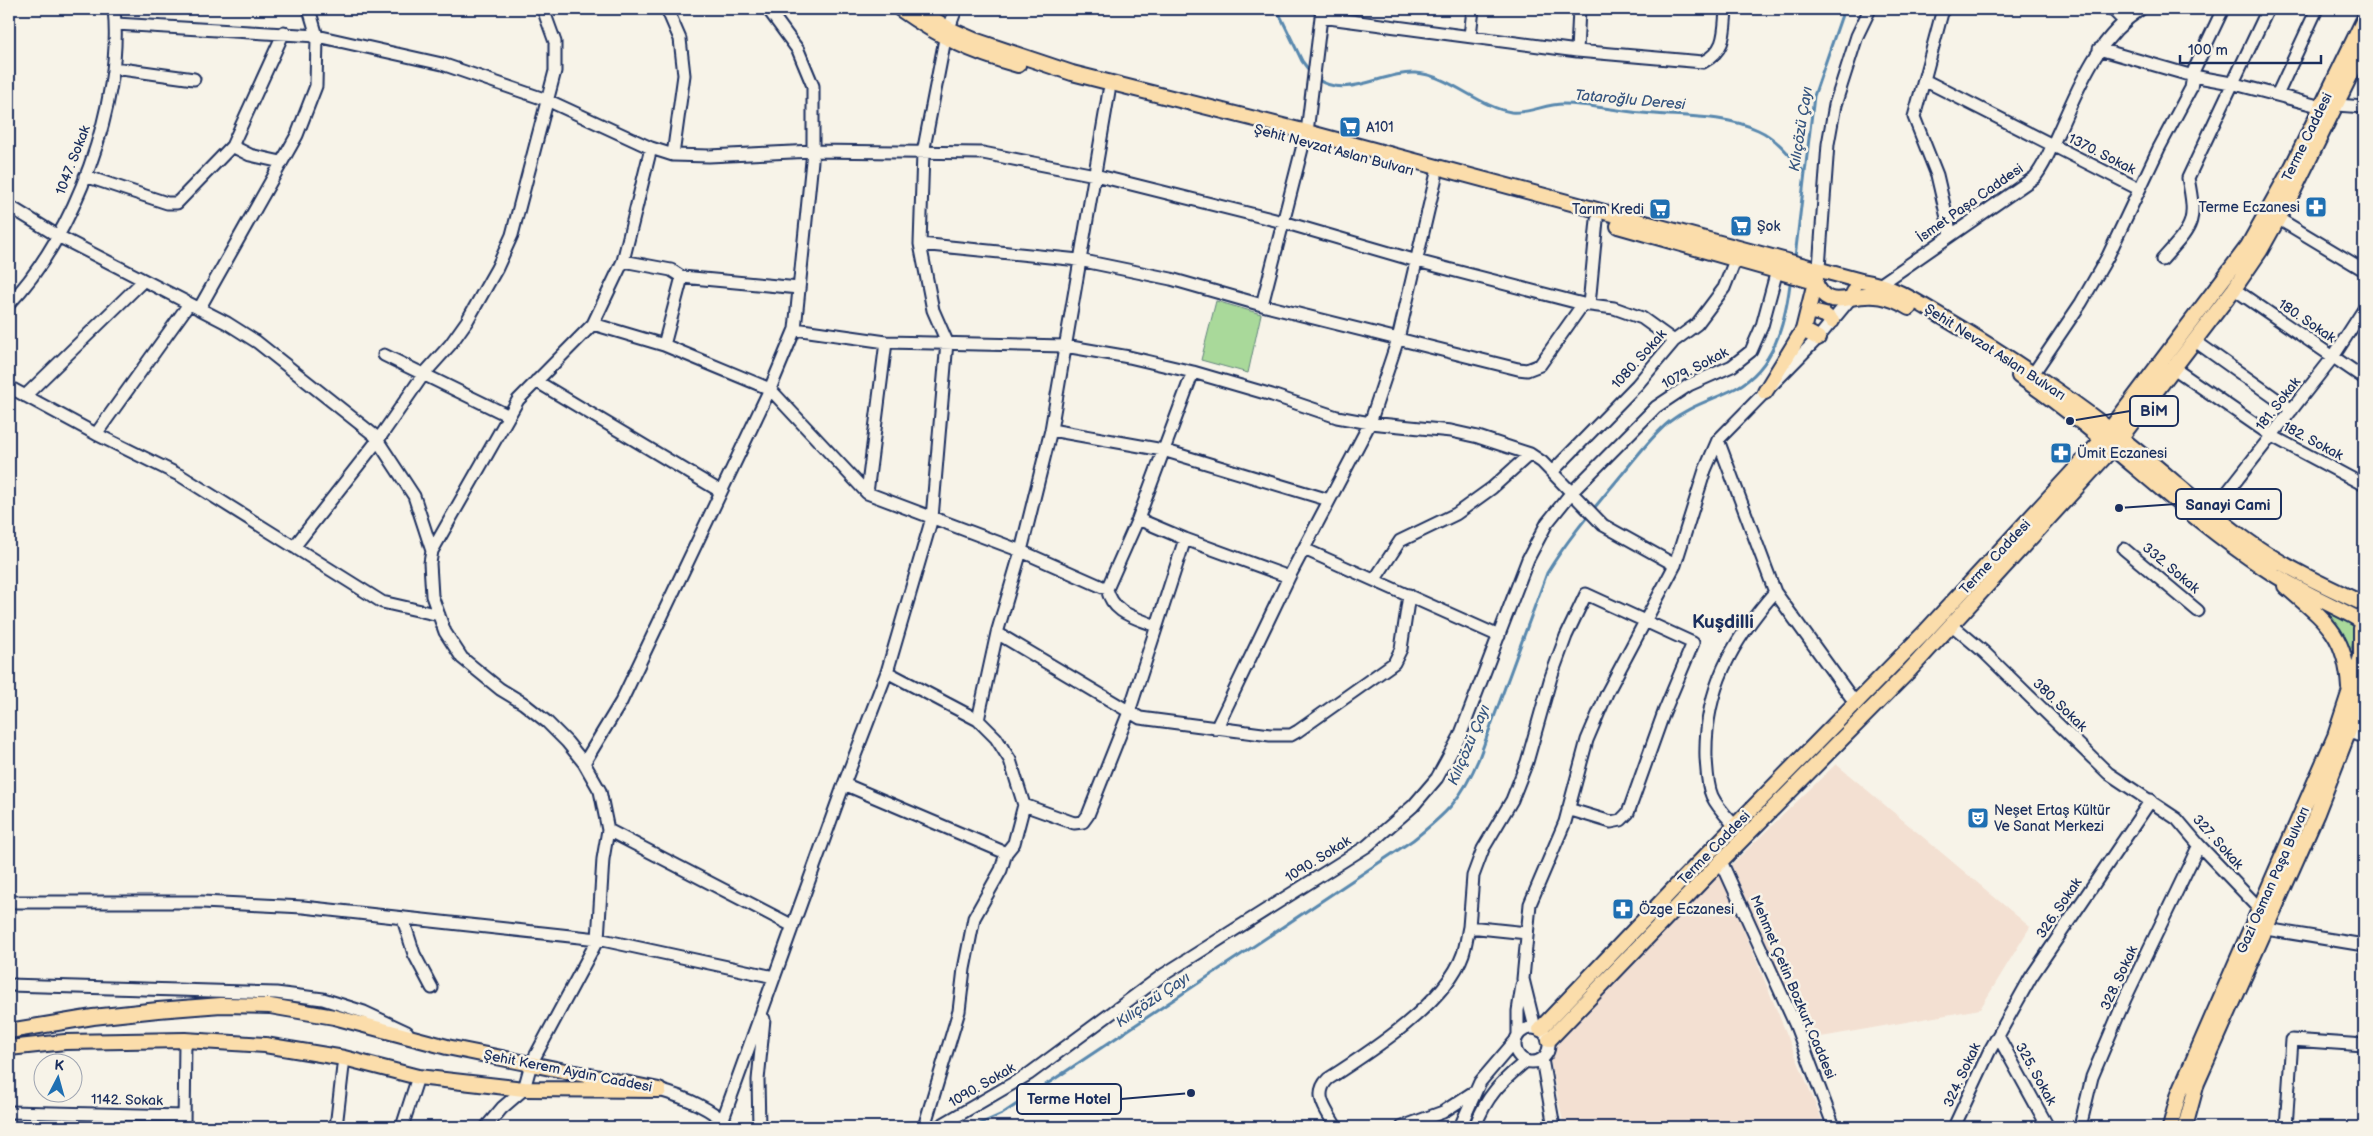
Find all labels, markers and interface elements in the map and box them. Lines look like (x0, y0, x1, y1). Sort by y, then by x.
scale bar (2180, 32, 2322, 64)
text: 100 m (2188, 41, 2228, 60)
water label: Kılıçözü Çayı (1785, 85, 1817, 173)
water label: Tataroğlu Deresi (1574, 86, 1687, 114)
street label: Terme Caddesi (2278, 90, 2336, 184)
supermarket icon: A101 (1338, 115, 1362, 139)
place label: A101 (1366, 119, 1394, 136)
street label: Şehit Nevzat Aslan Bulvarı (1252, 120, 1416, 180)
street label: 1047. Sokak (52, 123, 94, 197)
street label: 1370. Sokak (2066, 130, 2139, 178)
street label: İsmet Paşa Caddesi (1913, 159, 2027, 246)
pharmacy icon: Terme Eczanesi (2304, 195, 2328, 219)
supermarket icon: Tarım Kredi (1648, 197, 1672, 221)
place label: Terme Eczanesi (2199, 199, 2300, 216)
place label: Tarım Kredi (1572, 201, 1644, 218)
supermarket icon: Şok (1729, 214, 1753, 238)
place label: Şok (1757, 218, 1780, 235)
street label: 180. Sokak (2275, 296, 2339, 347)
street label: Şehit Nevzat Aslan Bulvarı (1921, 300, 2069, 404)
street label: 1080. Sokak (1608, 326, 1670, 392)
street label: 1079. Sokak (1659, 343, 1731, 393)
street label: 181. Sokak (2252, 374, 2304, 434)
callout: BİM (2130, 396, 2178, 426)
text: BİM (2140, 401, 2168, 421)
street label: 182. Sokak (2280, 418, 2346, 464)
pharmacy icon: Ümit Eczanesi (2049, 441, 2073, 465)
place label: Ümit Eczanesi (2077, 444, 2167, 462)
callout: Sanayi Cami (2176, 489, 2281, 519)
text: Sanayi Cami (2185, 496, 2271, 515)
street label: Terme Caddesi (1956, 516, 2034, 598)
street label: 332. Sokak (2139, 539, 2203, 597)
district label: Kuşdilli (1692, 611, 1754, 634)
street label: 380. Sokak (2029, 675, 2091, 735)
water label: Kılıçözü Çayı (1444, 701, 1495, 788)
place label: Neşet Ertaş Kültür Ve Sanat Merkezi (1994, 802, 2111, 835)
street label: Gazi Osman Paşa Bulvarı (2233, 804, 2313, 956)
theatre icon: Neşet Ertaş Kültür Ve Sanat Merkezi (1966, 806, 1990, 830)
street label: Terme Caddesi (1674, 807, 1754, 889)
street label: 327. Sokak (2189, 811, 2247, 873)
street label: 1090. Sokak (1282, 832, 1354, 886)
street label: 326. Sokak (2033, 874, 2086, 942)
street label: Mehmet Çetin Bozkurt Caddesi (1746, 893, 1840, 1081)
pharmacy icon: Özge Eczanesi (1611, 897, 1635, 921)
place label: Özge Eczanesi (1639, 900, 1734, 918)
street label: 328. Sokak (2097, 943, 2141, 1013)
water label: Kılıçözü Çayı (1112, 968, 1194, 1032)
street label: 324. Sokak (1940, 1040, 1984, 1110)
street label: 325. Sokak (2012, 1040, 2060, 1108)
street label: Şehit Kerem Aydın Caddesi (482, 1046, 654, 1096)
north arrow (32, 1054, 82, 1104)
text: K (54, 1057, 65, 1075)
street label: 1090. Sokak (946, 1059, 1018, 1111)
callout: Terme Hotel (1017, 1084, 1121, 1114)
text: Terme Hotel (1027, 1090, 1111, 1109)
street label: 1142. Sokak (91, 1091, 163, 1109)

